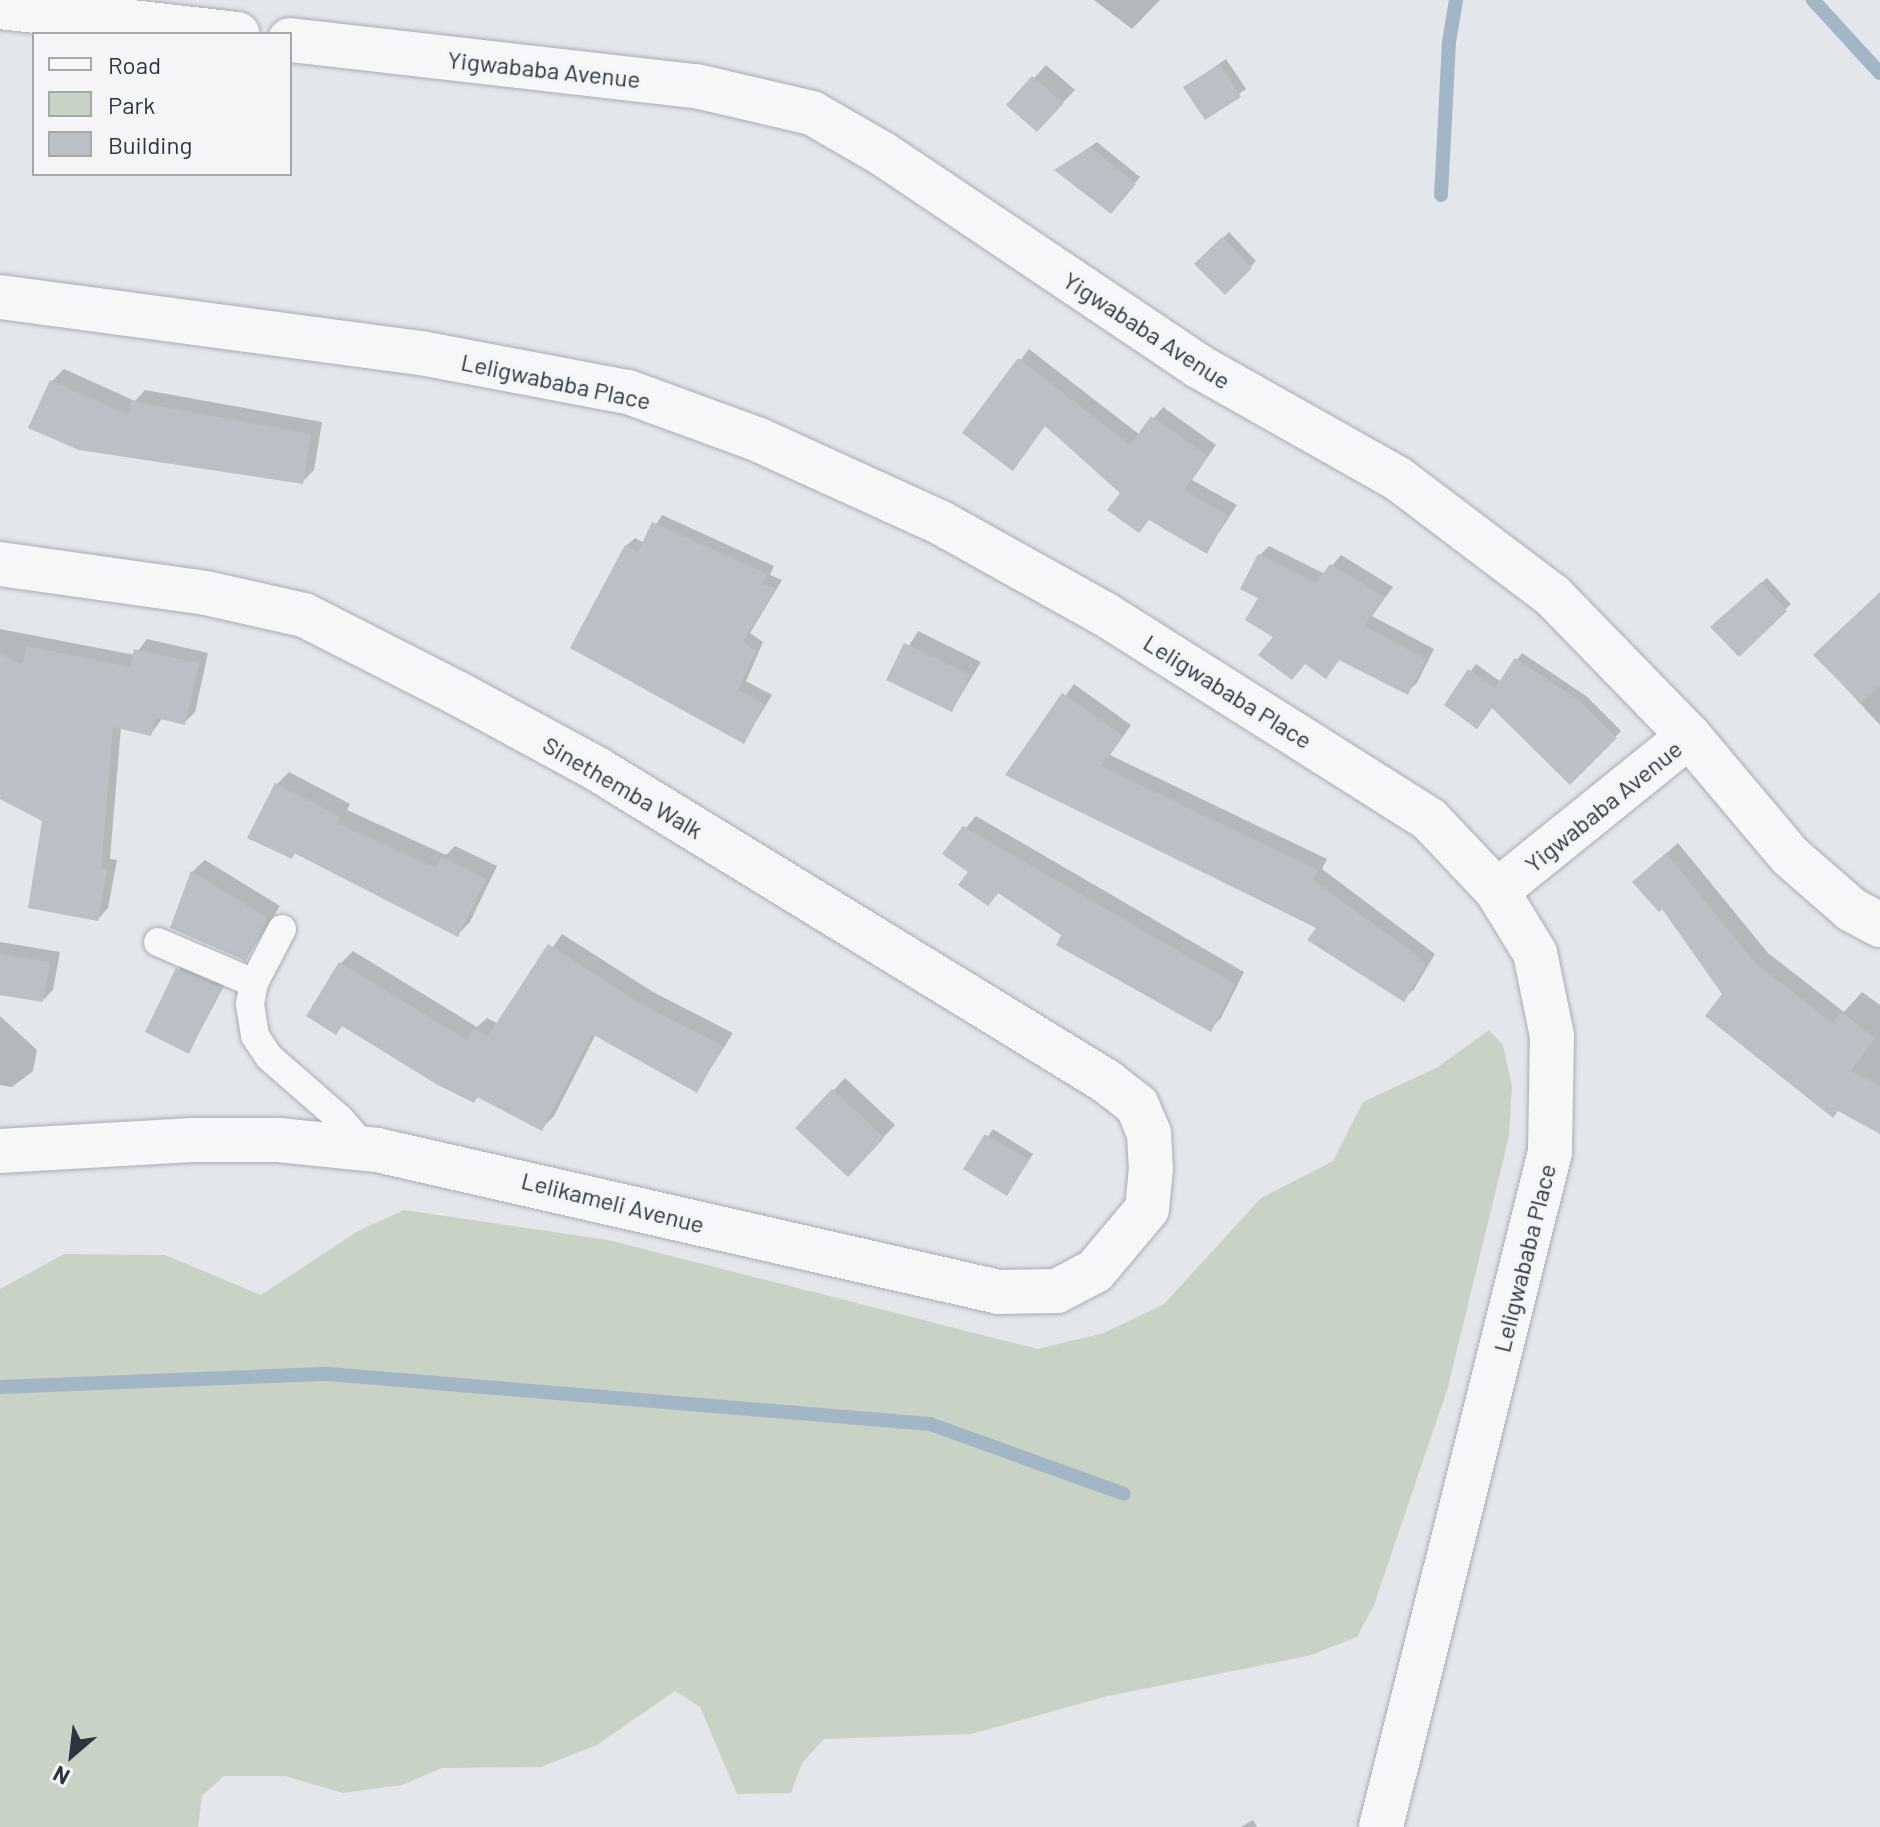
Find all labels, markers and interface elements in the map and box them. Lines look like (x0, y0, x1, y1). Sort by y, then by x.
legend (32, 32, 292, 176)
street label: Yigwababa Avenue (446, 45, 642, 93)
text: Road (108, 50, 161, 79)
text: Park (108, 90, 155, 119)
text: Building (108, 130, 192, 159)
street label: Yigwababa Avenue (1058, 265, 1236, 395)
street label: Leligwababa Place (459, 347, 653, 415)
street label: Leligwababa Place (1139, 628, 1317, 754)
street label: Sinethemba Walk (538, 730, 708, 844)
street label: Yigwababa Avenue (1519, 734, 1687, 878)
street label: Leligwababa Place (1487, 1161, 1561, 1355)
street label: Lelikameli Avenue (519, 1165, 707, 1239)
north arrow (32, 1715, 112, 1795)
text: N (48, 1761, 73, 1791)

